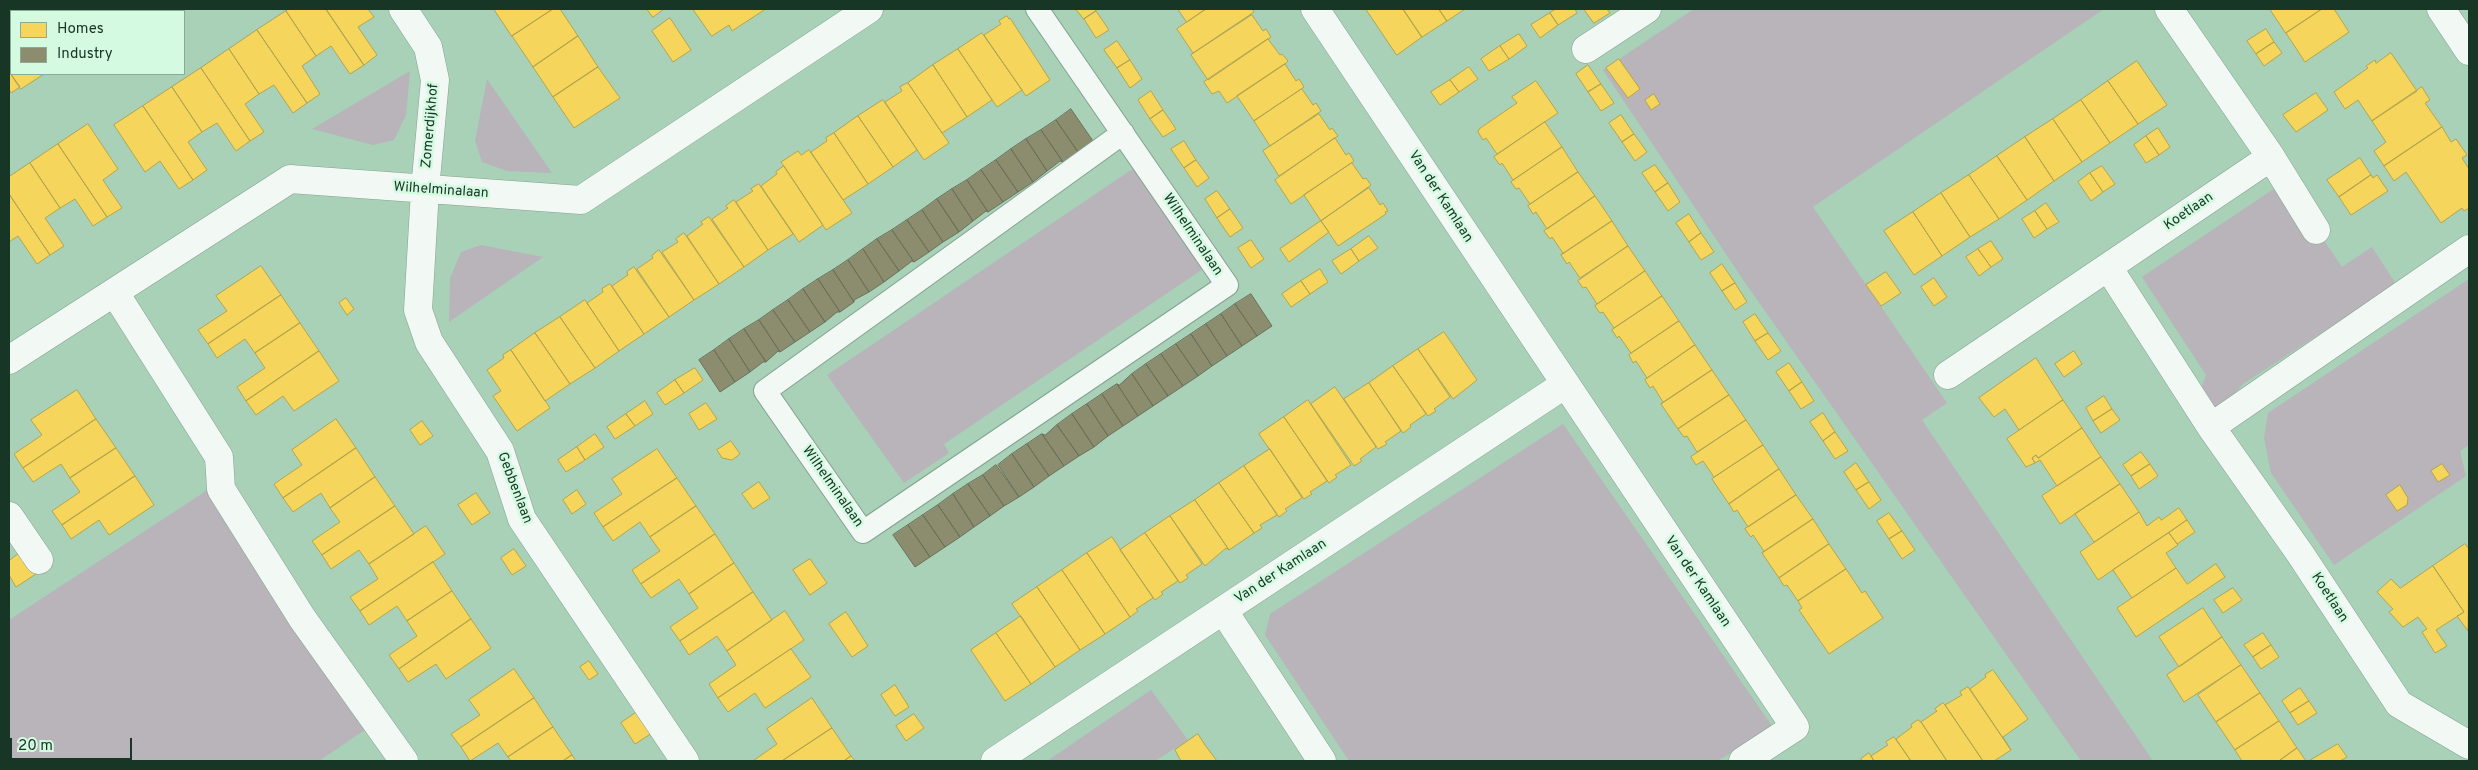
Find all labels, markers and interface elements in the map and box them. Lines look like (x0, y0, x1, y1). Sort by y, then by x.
legend (10, 10, 185, 75)
text: Homes (57, 20, 104, 39)
text: Industry (57, 45, 113, 64)
street label: Zomerdijkhof (419, 83, 443, 169)
street label: Van der Kamlaan (1404, 148, 1476, 246)
street label: Wilhelminalaan (393, 179, 489, 203)
street label: Koetlaan (2161, 189, 2217, 235)
street label: Wilhelminalaan (1158, 191, 1226, 279)
street label: Wilhelminalaan (798, 443, 866, 531)
street label: Gebbenlaan (493, 450, 535, 526)
street label: Van der Kamlaan (1660, 533, 1734, 631)
street label: Van der Kamlaan (1232, 536, 1330, 608)
street label: Koetlaan (2307, 570, 2351, 626)
scale bar (12, 728, 135, 760)
text: 20 m (18, 737, 53, 756)

